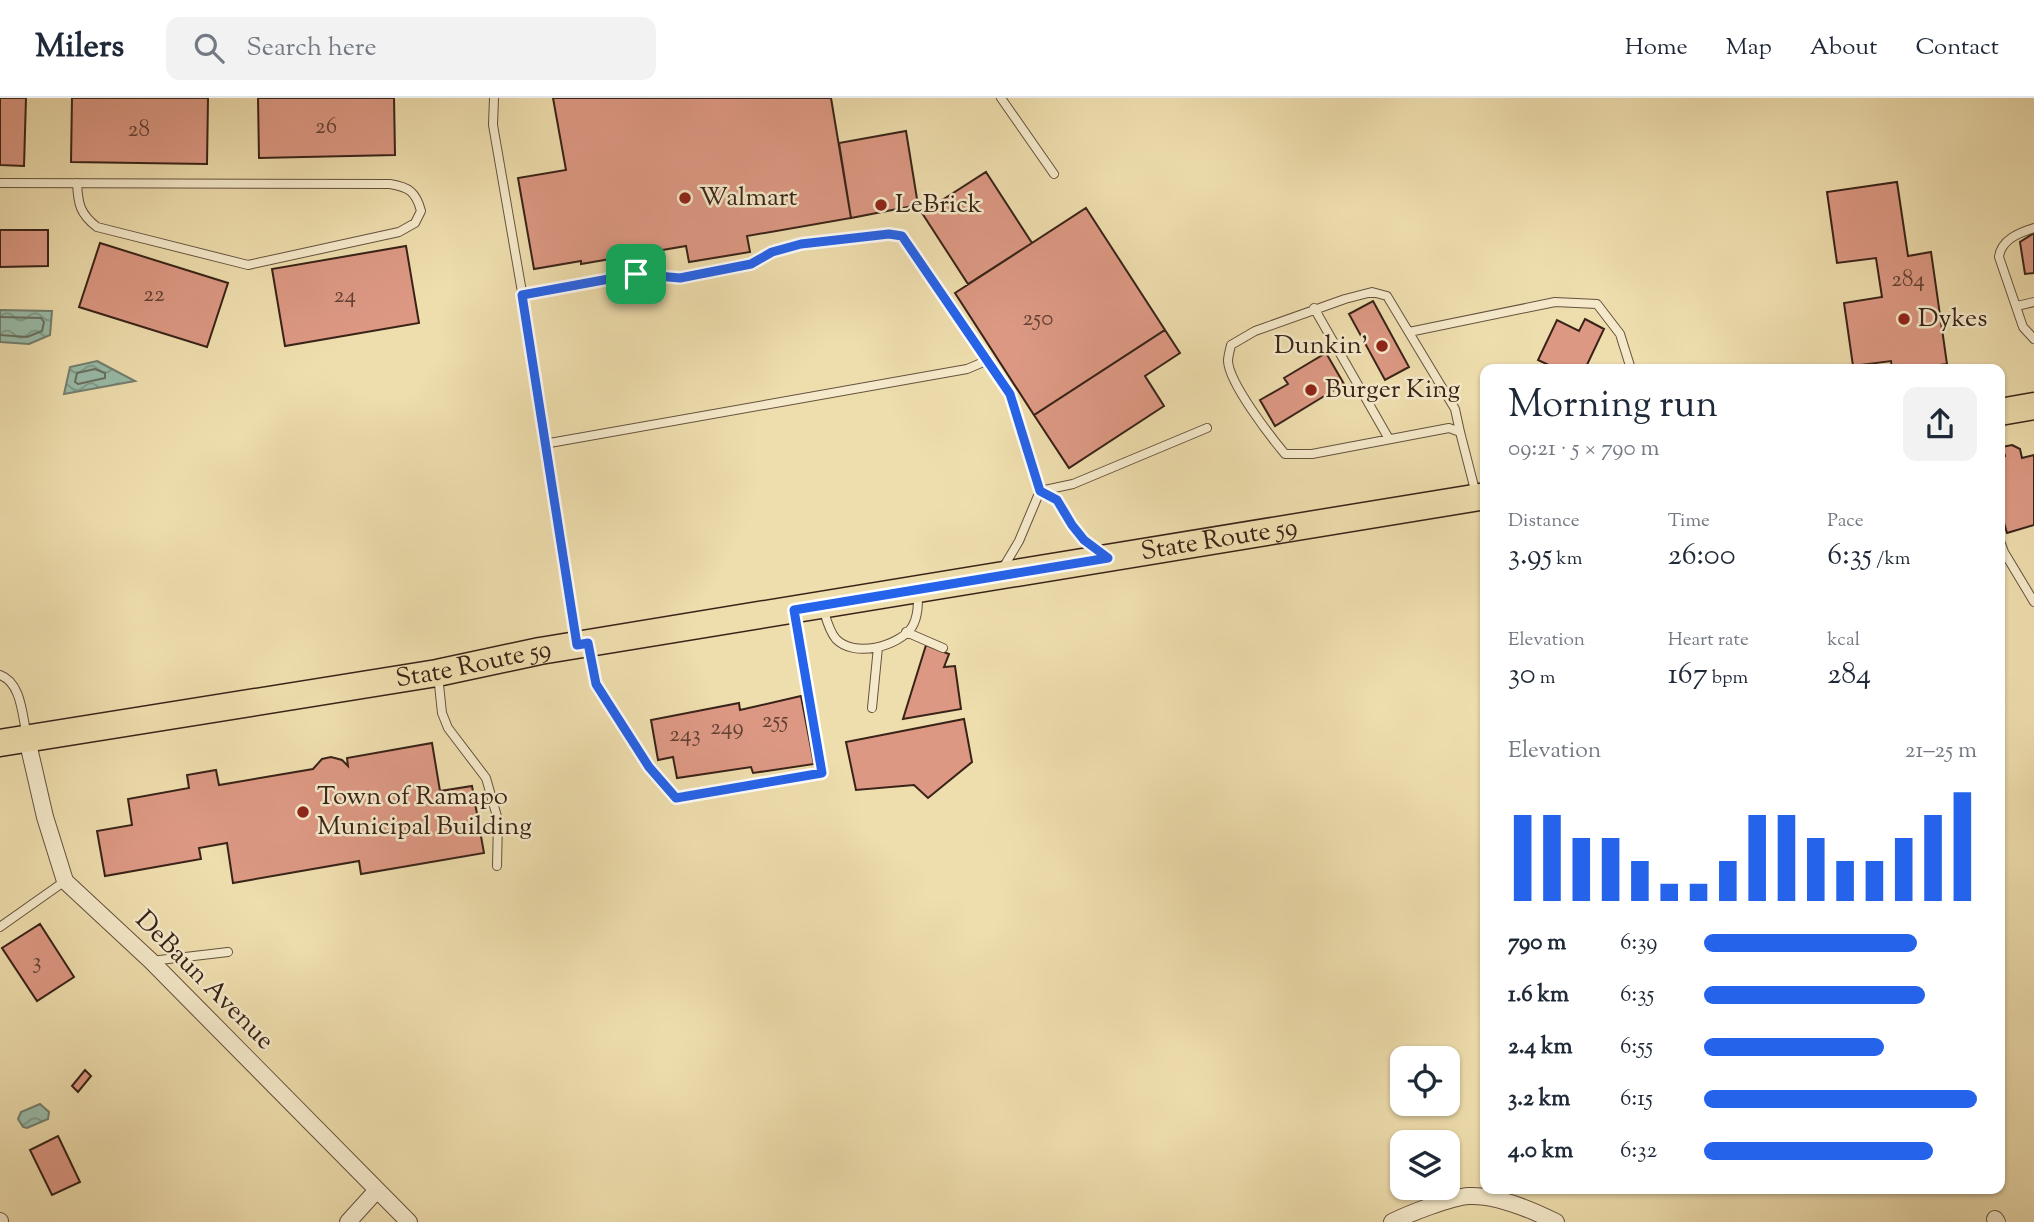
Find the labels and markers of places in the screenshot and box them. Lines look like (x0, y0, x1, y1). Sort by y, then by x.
place label: Walmart (699, 180, 797, 217)
place label: LeBrick (895, 187, 982, 224)
marker: Walmart (677, 190, 693, 206)
marker: LeBrick (873, 197, 889, 213)
pin (606, 244, 666, 304)
place label: Dykes (1918, 301, 1987, 338)
marker: Dykes (1896, 311, 1912, 327)
place label: Dunkin' (1274, 328, 1368, 365)
marker: Dunkin' (1374, 338, 1390, 354)
place label: Burger King (1325, 372, 1460, 409)
marker: Burger King (1303, 382, 1319, 398)
place label: Town of Ramapo Municipal Building (317, 779, 532, 846)
marker: Town of Ramapo Municipal Building (295, 804, 311, 820)

